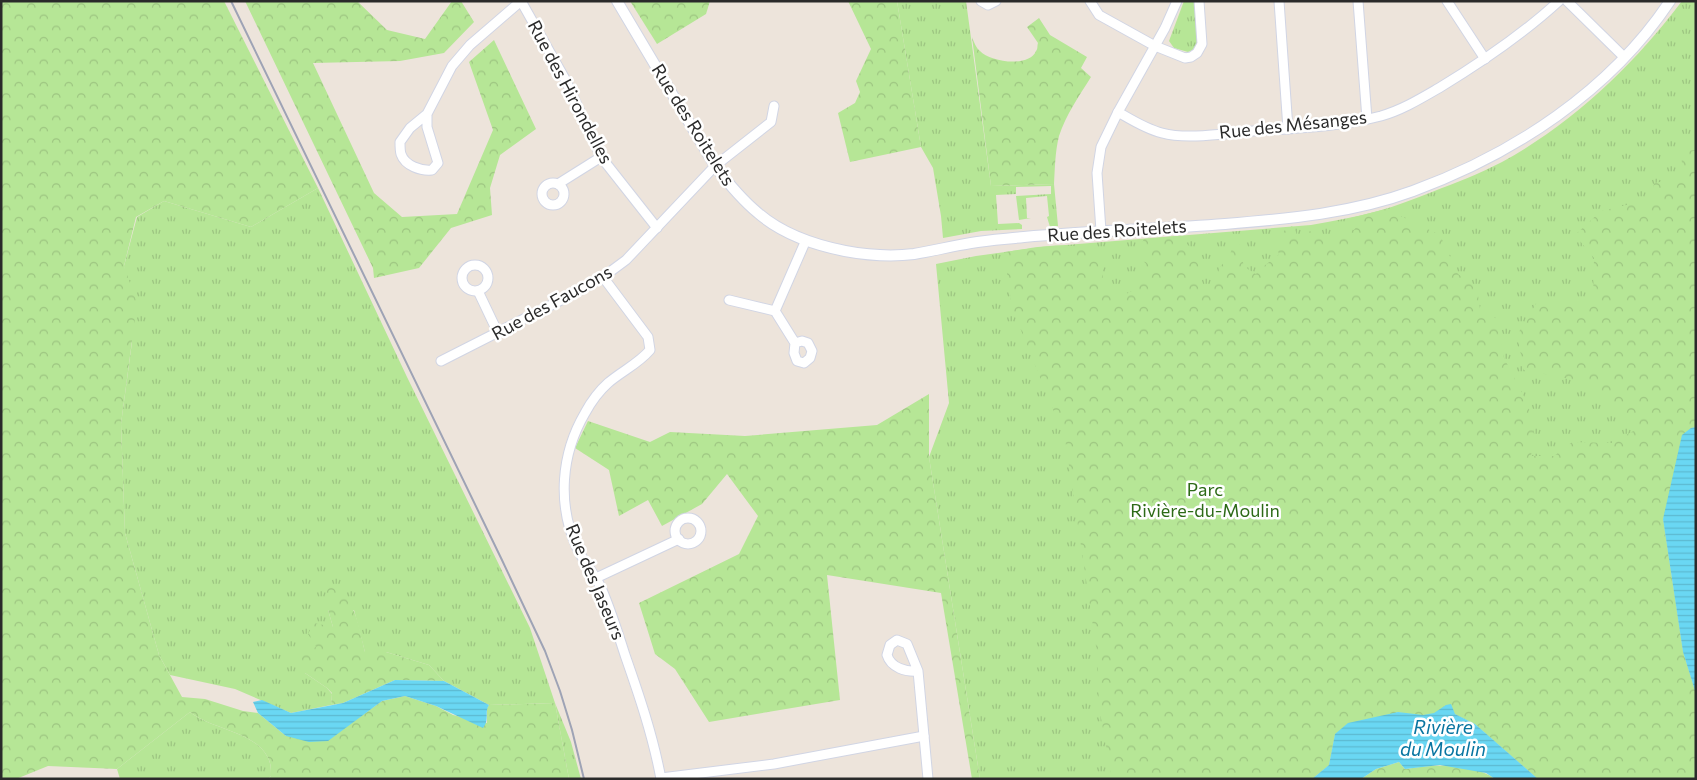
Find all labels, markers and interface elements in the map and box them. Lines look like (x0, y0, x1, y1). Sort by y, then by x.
street label: Rue des Hirondelles (524, 16, 618, 167)
street label: Rue des Roitelets (648, 59, 740, 189)
street label: Rue des Mésanges (1218, 105, 1368, 143)
street label: Rue des Roitelets (1047, 214, 1187, 246)
street label: Rue des Faucons (488, 260, 615, 344)
park label: Parc Rivière-du-Moulin (1130, 478, 1280, 521)
street label: Rue des Jaseurs (562, 520, 630, 643)
water label: Rivière du Moulin (1400, 715, 1486, 760)

